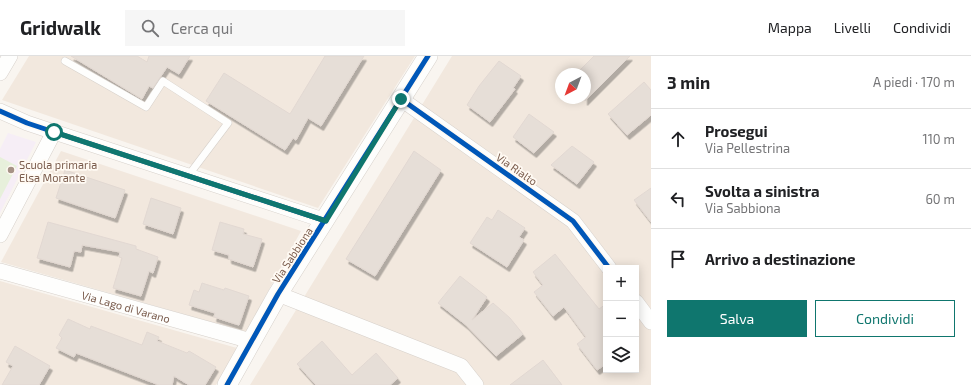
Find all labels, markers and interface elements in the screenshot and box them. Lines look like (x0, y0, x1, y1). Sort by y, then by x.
search box (125, 10, 405, 46)
text: Gridwalk (20, 16, 101, 39)
icon: search (139, 17, 161, 39)
text: Cerca qui (171, 19, 233, 37)
text: Mappa (768, 19, 812, 36)
text: Livelli (834, 19, 871, 36)
text: Condividi (893, 19, 951, 36)
north arrow (555, 68, 591, 104)
text: 3 min (667, 72, 710, 92)
text: A piedi · 170 m (873, 74, 955, 90)
route end (392, 90, 410, 108)
text: Prosegui (705, 122, 768, 140)
route start (45, 123, 63, 141)
icon: ahead (667, 128, 689, 150)
text: 110 m (923, 131, 955, 147)
text: Via Pellestrina (705, 140, 790, 156)
street label: Via Rialto (494, 150, 540, 188)
place label: Scuola primaria Elsa Morante (19, 158, 97, 184)
marker: Scuola primaria Elsa Morante (6, 165, 16, 175)
text: Svolta a sinistra (705, 182, 820, 200)
icon: left (667, 188, 689, 210)
text: 60 m (925, 191, 955, 207)
text: Via Sabbiona (705, 200, 781, 216)
street label: Via Sabbiona (269, 225, 315, 285)
icon: arrive (667, 248, 689, 270)
text: Arrivo a destinazione (705, 250, 856, 268)
map controls (603, 265, 639, 373)
button: + (603, 265, 639, 301)
street label: Via Lago di Varano (80, 288, 172, 325)
button: Salva (667, 300, 807, 337)
button: Condividi (815, 300, 955, 337)
button: − (603, 301, 639, 337)
button: layers (603, 337, 639, 373)

